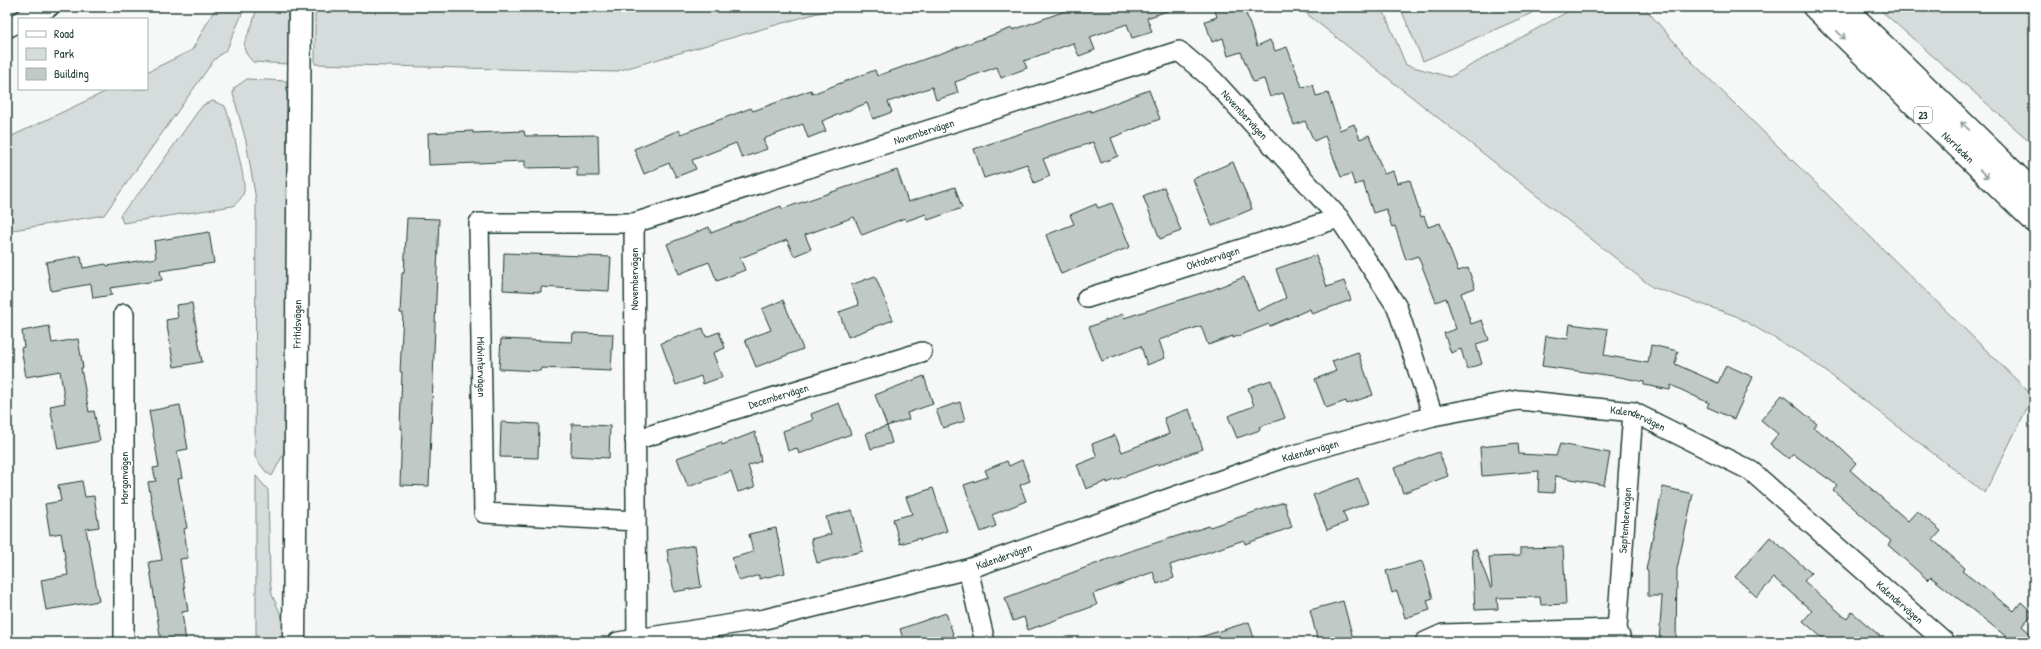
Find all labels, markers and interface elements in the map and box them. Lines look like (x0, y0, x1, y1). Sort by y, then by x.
legend (18, 18, 148, 90)
text: Road (54, 25, 74, 42)
one-way arrow (1836, 30, 1846, 40)
text: Park (54, 45, 74, 62)
text: Building (54, 65, 89, 82)
street label: Novembervägen (1218, 87, 1271, 142)
road number: 23 (1914, 107, 1932, 123)
street label: Novembervägen (892, 115, 956, 148)
one-way arrow (1960, 121, 1970, 131)
street label: Norrleden (1939, 128, 1977, 166)
one-way arrow (1979, 169, 1989, 179)
street label: Oktobervägen (1184, 243, 1241, 273)
street label: Novembervägen (627, 248, 641, 310)
street label: Fritidsvägen (290, 300, 304, 349)
street label: Midvintervägen (474, 337, 489, 397)
street label: Decembervägen (747, 380, 810, 412)
street label: Kalendervägen (1610, 403, 1668, 434)
street label: Kalendervägen (1280, 436, 1340, 465)
street label: Morgonvägen (117, 452, 131, 504)
street label: Septembervägen (1616, 487, 1634, 554)
street label: Kalendervägen (974, 540, 1034, 573)
street label: Kalendervägen (1873, 578, 1926, 627)

